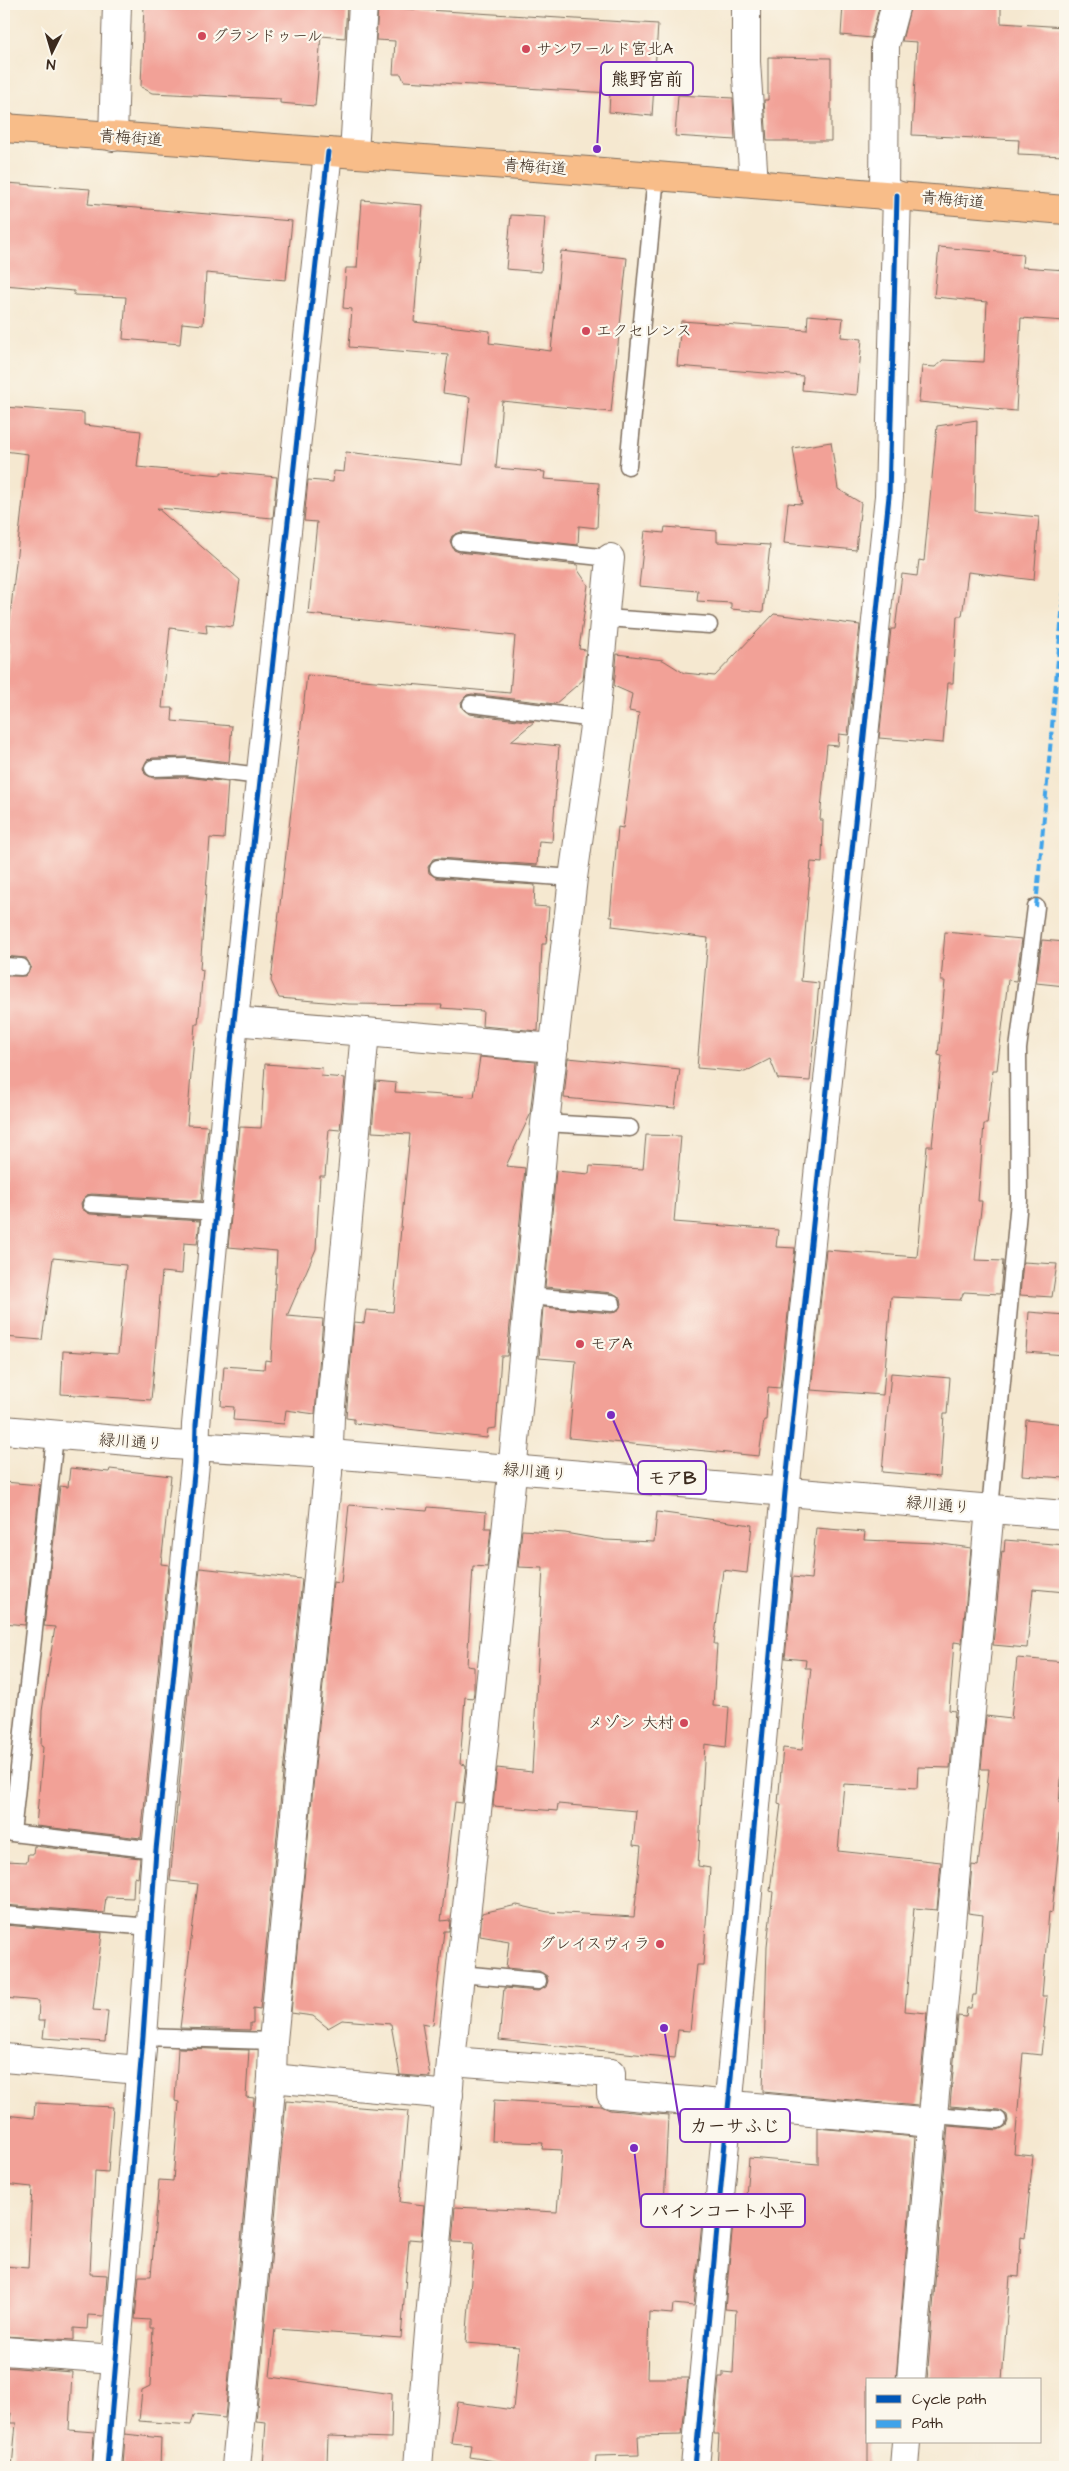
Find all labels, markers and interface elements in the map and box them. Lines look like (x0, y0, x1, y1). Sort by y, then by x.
place label: グランドゥール (212, 25, 323, 47)
north arrow (28, 28, 78, 78)
marker: グランドゥール (196, 30, 208, 42)
place label: サンワールド宮北A (536, 38, 673, 60)
marker: サンワールド宮北A (520, 43, 532, 55)
text: N (45, 54, 56, 74)
callout: 熊野宮前 (601, 62, 693, 95)
text: 熊野宮前 (611, 67, 683, 92)
street label: 青梅街道 (98, 125, 164, 151)
street label: 青梅街道 (502, 154, 568, 180)
street label: 青梅街道 (920, 186, 986, 214)
place label: エクセレンス (596, 320, 692, 342)
marker: エクセレンス (580, 325, 592, 337)
place label: モアA (590, 1333, 632, 1355)
marker: モアA (574, 1338, 586, 1350)
street label: 緑川通り (98, 1429, 164, 1455)
street label: 緑川通り (502, 1458, 568, 1486)
callout: モアB (638, 1461, 706, 1494)
text: モアB (648, 1466, 697, 1491)
street label: 緑川通り (905, 1491, 971, 1519)
place label: メゾン 大村 (588, 1712, 674, 1734)
marker: メゾン 大村 (678, 1717, 690, 1729)
place label: グレイスヴィラ (539, 1933, 650, 1955)
marker: グレイスヴィラ (654, 1938, 666, 1950)
callout: カーサふじ (680, 2109, 790, 2142)
text: カーサふじ (690, 2114, 780, 2139)
callout: パインコート小平 (641, 2194, 805, 2227)
text: パインコート小平 (651, 2199, 795, 2224)
legend (866, 2378, 1042, 2444)
text: Cycle path (912, 2389, 987, 2411)
text: Path (912, 2413, 943, 2434)

